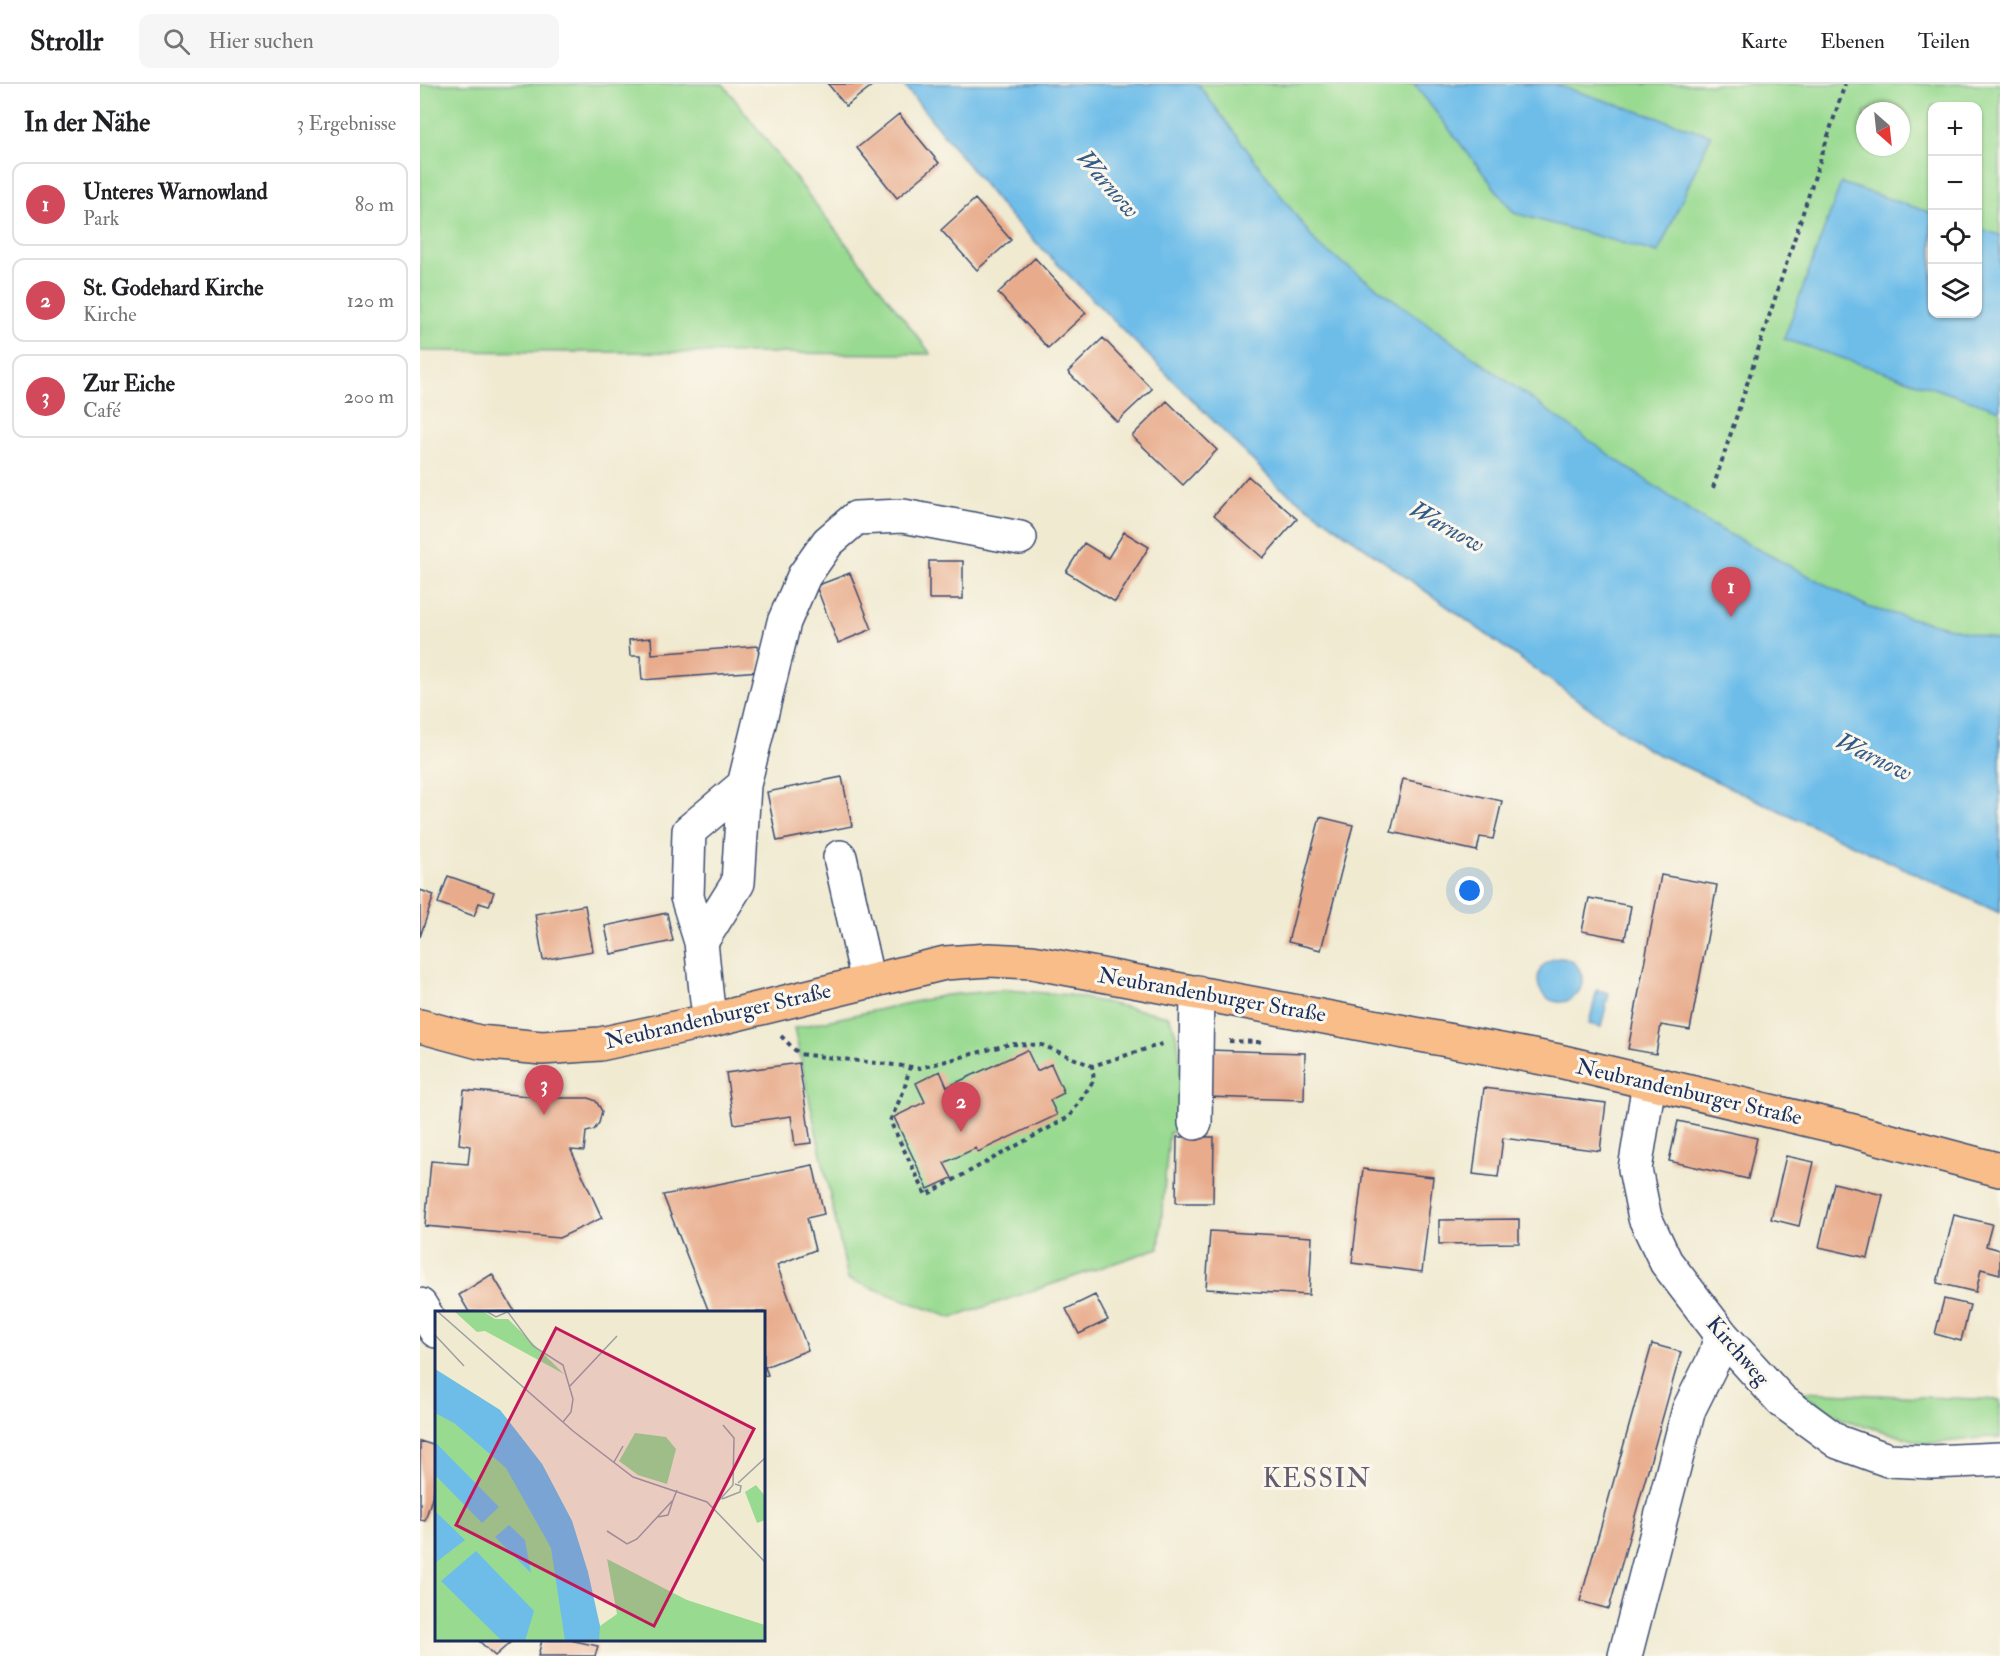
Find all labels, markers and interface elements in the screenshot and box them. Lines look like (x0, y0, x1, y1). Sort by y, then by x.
search box (139, 14, 559, 68)
text: Strollr (30, 24, 103, 59)
icon: search (160, 25, 193, 58)
text: Hier suchen (208, 27, 314, 55)
text: Karte (1740, 28, 1787, 55)
text: Ebenen (1820, 28, 1885, 55)
text: Teilen (1918, 28, 1970, 55)
north arrow (1856, 102, 1910, 156)
map controls (1928, 102, 1982, 318)
button: + (1928, 102, 1982, 156)
text: In der Nähe (24, 107, 150, 139)
text: 3 Ergebnisse (297, 111, 396, 136)
water label: Warnow (1070, 143, 1146, 225)
button: − (1928, 156, 1982, 210)
text: Unteres Warnowland (83, 178, 268, 206)
text: 1 (42, 192, 49, 217)
text: 80 m (355, 192, 394, 217)
text: Park (83, 206, 119, 231)
button: locate (1928, 210, 1982, 264)
button: layers (1928, 264, 1982, 318)
text: St. Godehard Kirche (83, 274, 263, 302)
text: 2 (40, 288, 51, 313)
text: 120 m (347, 288, 394, 313)
text: Kirche (83, 302, 137, 327)
text: Zur Eiche (83, 370, 175, 398)
text: 3 (42, 384, 49, 409)
text: 200 m (344, 384, 394, 409)
text: Café (83, 398, 121, 423)
water label: Warnow (1404, 494, 1490, 560)
pin: 1 (1712, 568, 1750, 617)
water label: Warnow (1831, 725, 1917, 789)
your location (1455, 876, 1484, 905)
street label: Neubrandenburger Straße (1096, 961, 1328, 1029)
street label: Neubrandenburger Straße (602, 976, 834, 1056)
street label: Neubrandenburger Straße (1573, 1052, 1805, 1132)
pin: 3 (524, 1066, 564, 1115)
pin: 2 (942, 1082, 980, 1132)
inset map (435, 1311, 765, 1641)
street label: Kirchweg (1700, 1311, 1777, 1392)
district label: KESSIN (1263, 1463, 1371, 1495)

